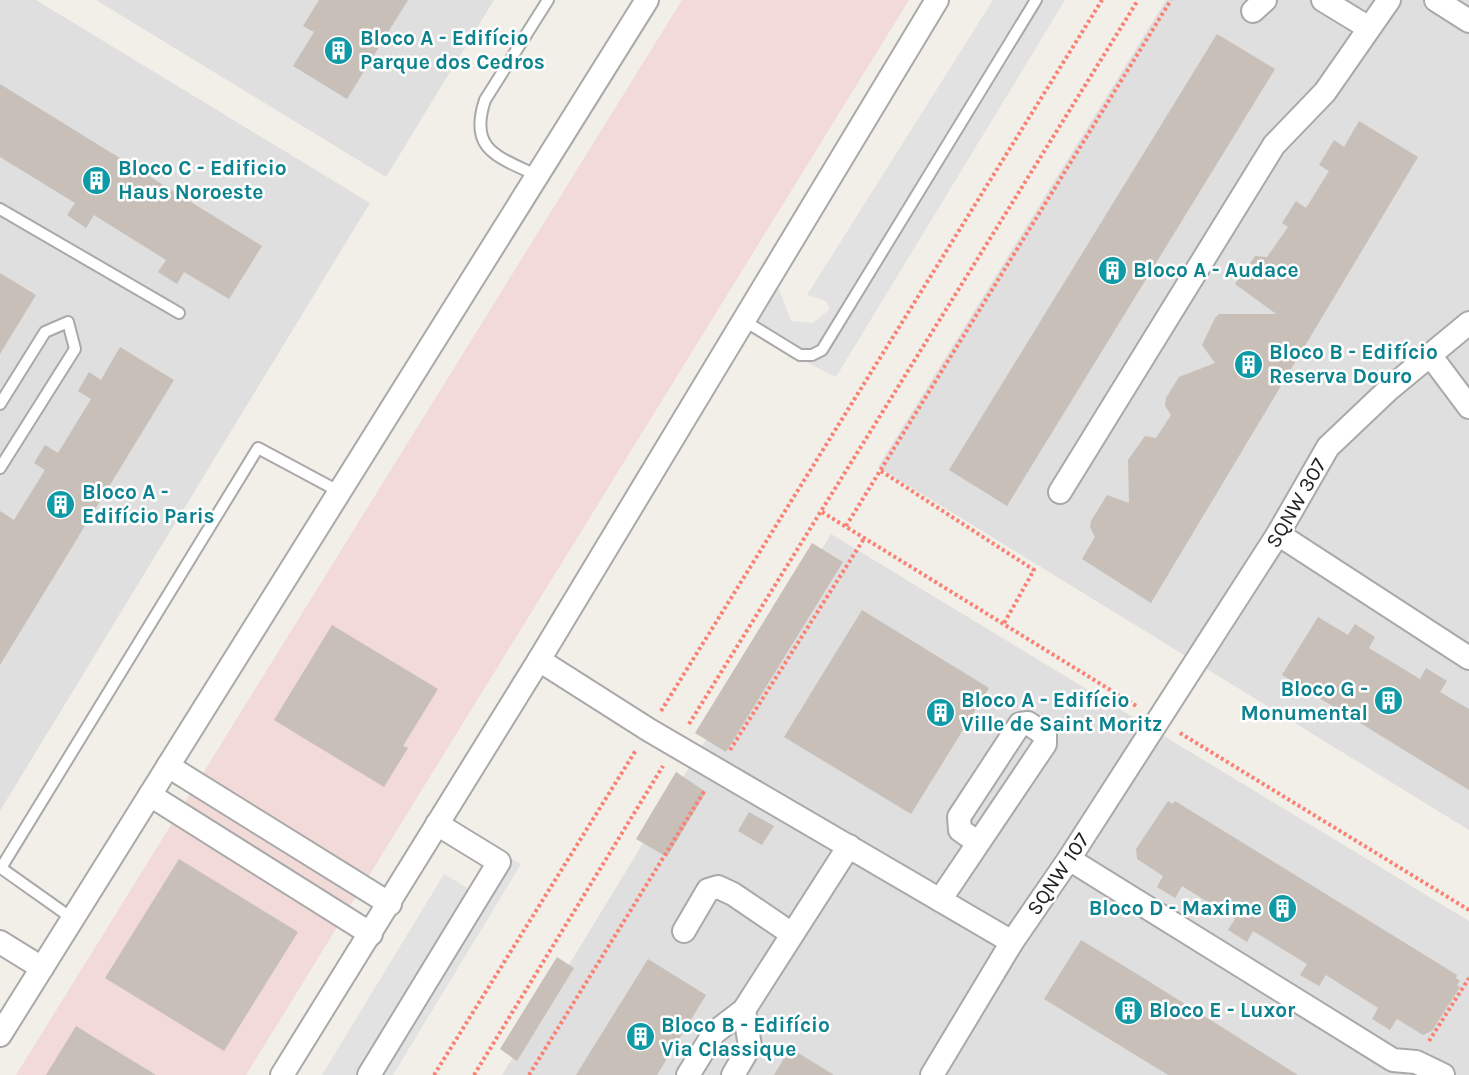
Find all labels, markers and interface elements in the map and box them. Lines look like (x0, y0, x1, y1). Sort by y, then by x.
place label: Bloco A - Edifício Parque dos Cedros (360, 26, 545, 75)
building icon: Bloco A - Edifício Parque dos Cedros (323, 34, 355, 66)
place label: Bloco C - Edificio Haus Noroeste (118, 156, 287, 204)
building icon: Bloco C - Edificio Haus Noroeste (81, 164, 113, 196)
building icon: Bloco A - Audace (1096, 254, 1128, 286)
place label: Bloco A - Audace (1133, 258, 1299, 282)
place label: Bloco B - Edifício Reserva Douro (1269, 340, 1438, 388)
building icon: Bloco B - Edifício Reserva Douro (1232, 348, 1264, 380)
street label: SQNW 307 (1261, 454, 1331, 552)
place label: Bloco A - Edifício Paris (82, 480, 215, 528)
building icon: Bloco A - Edifício Paris (45, 488, 77, 520)
place label: Bloco G - Monumental (1240, 677, 1368, 725)
building icon: Bloco G - Monumental (1373, 685, 1405, 717)
place label: Bloco A - Edifício Ville de Saint Moritz (961, 688, 1162, 736)
building icon: Bloco A - Edifício Ville de Saint Moritz (924, 696, 956, 728)
street label: SQNW 107 (1022, 828, 1094, 920)
building icon: Bloco D - Maxime (1267, 892, 1299, 924)
place label: Bloco D - Maxime (1089, 896, 1262, 920)
building icon: Bloco E - Luxor (1112, 994, 1144, 1026)
place label: Bloco E - Luxor (1149, 998, 1296, 1022)
place label: Bloco B - Edifício Via Classique (661, 1013, 830, 1062)
building icon: Bloco B - Edifício Via Classique (624, 1021, 656, 1053)

